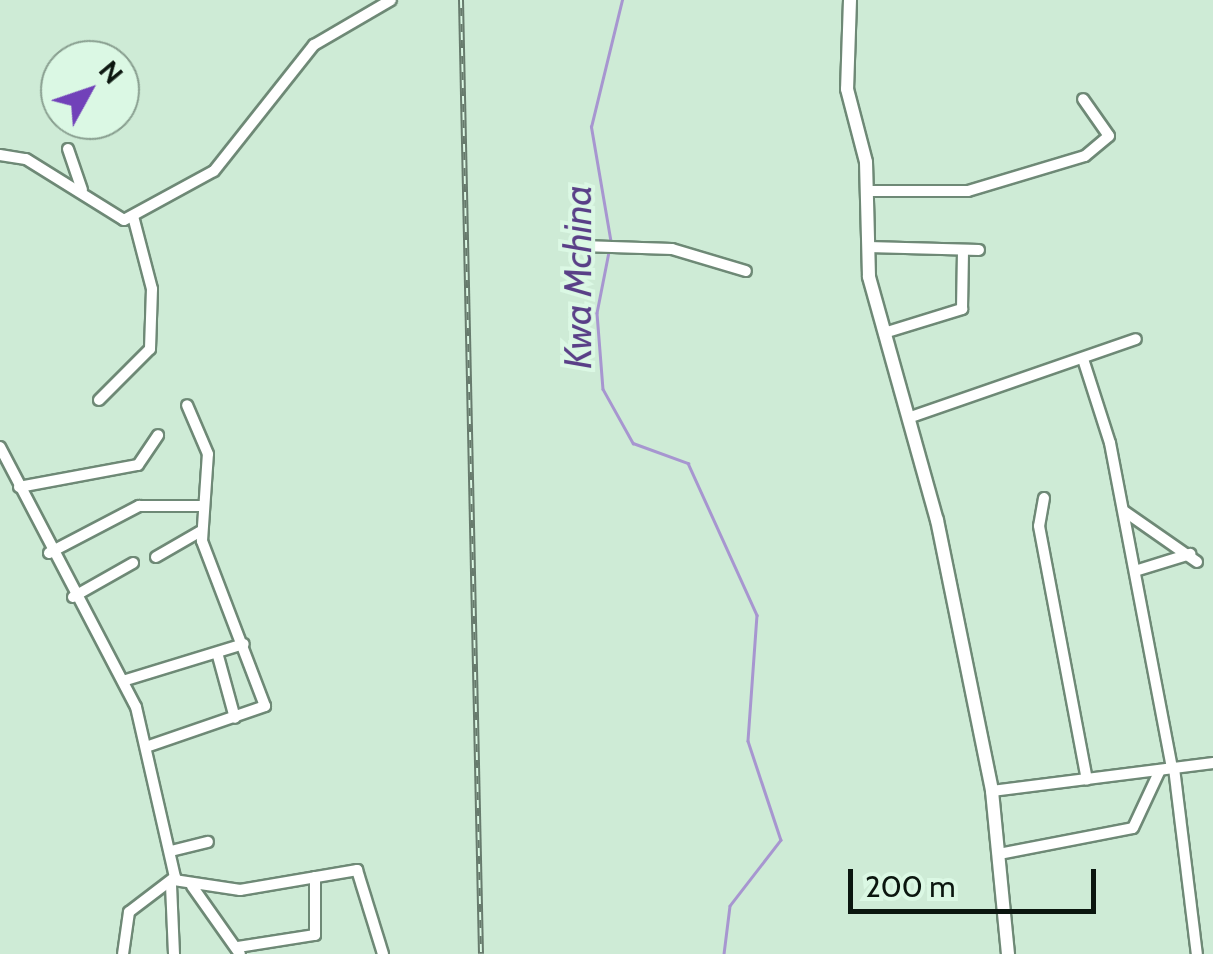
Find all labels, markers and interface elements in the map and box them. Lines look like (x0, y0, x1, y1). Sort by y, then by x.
north arrow (40, 40, 140, 140)
text: N (92, 53, 131, 91)
water label: Kwa Mchina (555, 185, 601, 369)
scale bar (853, 849, 1100, 911)
text: 200 m (865, 868, 956, 905)

